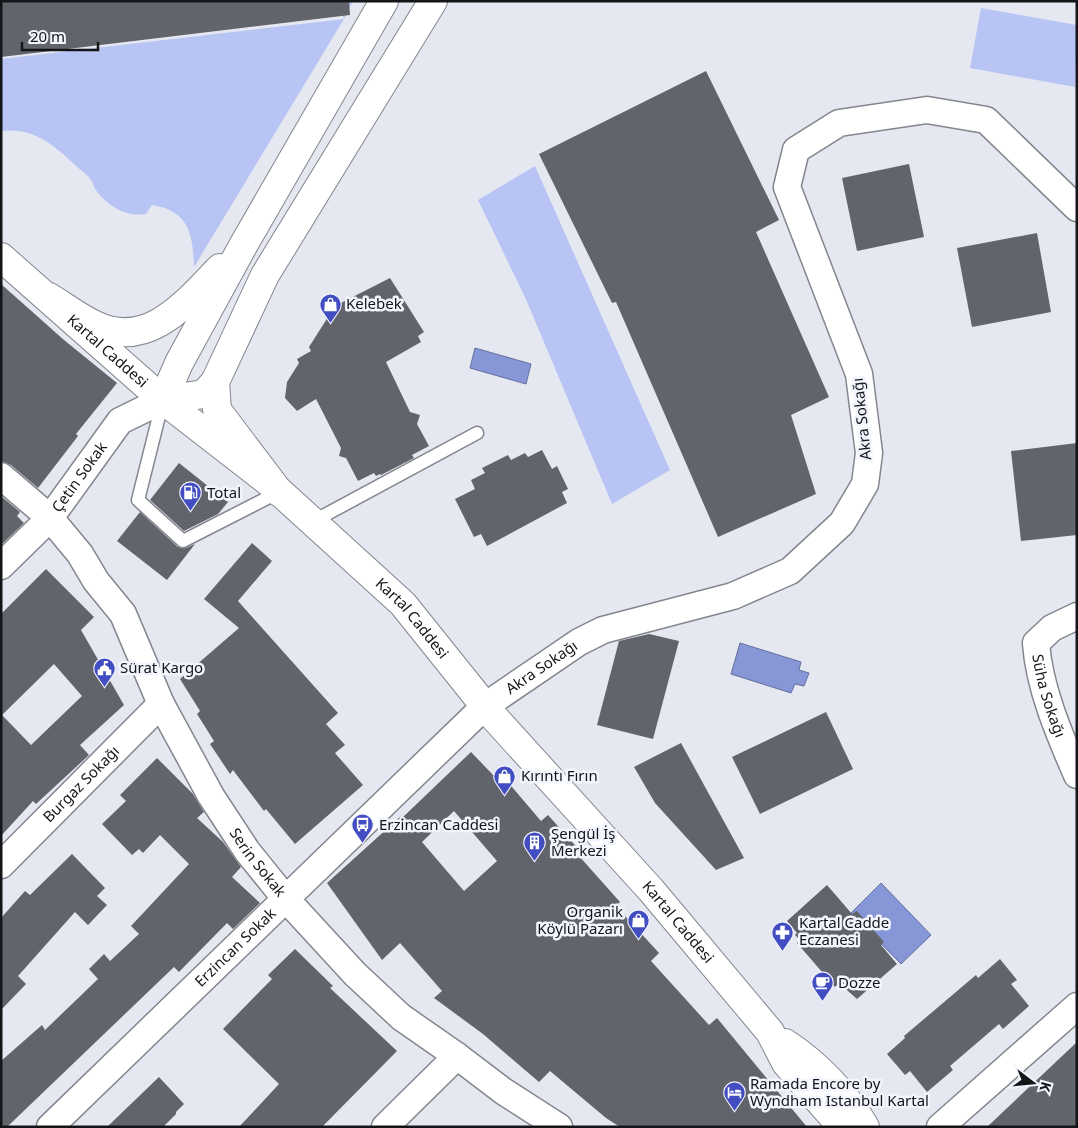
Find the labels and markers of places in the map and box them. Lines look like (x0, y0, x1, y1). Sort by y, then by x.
shop icon: Kelebek (318, 292, 342, 323)
place label: Kelebek (346, 293, 402, 313)
fuel station icon: Total (179, 481, 203, 512)
place label: Total (207, 482, 241, 502)
public building icon: Sürat Kargo (92, 656, 116, 687)
place label: Sürat Kargo (120, 657, 203, 677)
shop icon: Kırıntı Fırın (493, 764, 517, 795)
place label: Kırıntı Fırın (521, 765, 598, 785)
bus stop icon: Erzincan Caddesi (351, 813, 375, 844)
place label: Erzincan Caddesi (379, 814, 498, 834)
place label: Şengül İş Merkezi (551, 823, 616, 860)
building icon: Şengül İş Merkezi (523, 831, 547, 862)
place label: Organik Köylü Pazarı (537, 901, 623, 938)
shop icon: Organik Köylü Pazarı (627, 909, 651, 940)
place label: Kartal Cadde Eczanesi (799, 912, 889, 949)
pharmacy icon: Kartal Cadde Eczanesi (771, 920, 795, 951)
cafe icon: Dozze (810, 971, 834, 1002)
place label: Dozze (838, 972, 880, 992)
place label: Ramada Encore by Wyndham Istanbul Kartal (750, 1073, 929, 1110)
hotel icon: Ramada Encore by Wyndham Istanbul Kartal (722, 1081, 746, 1112)

